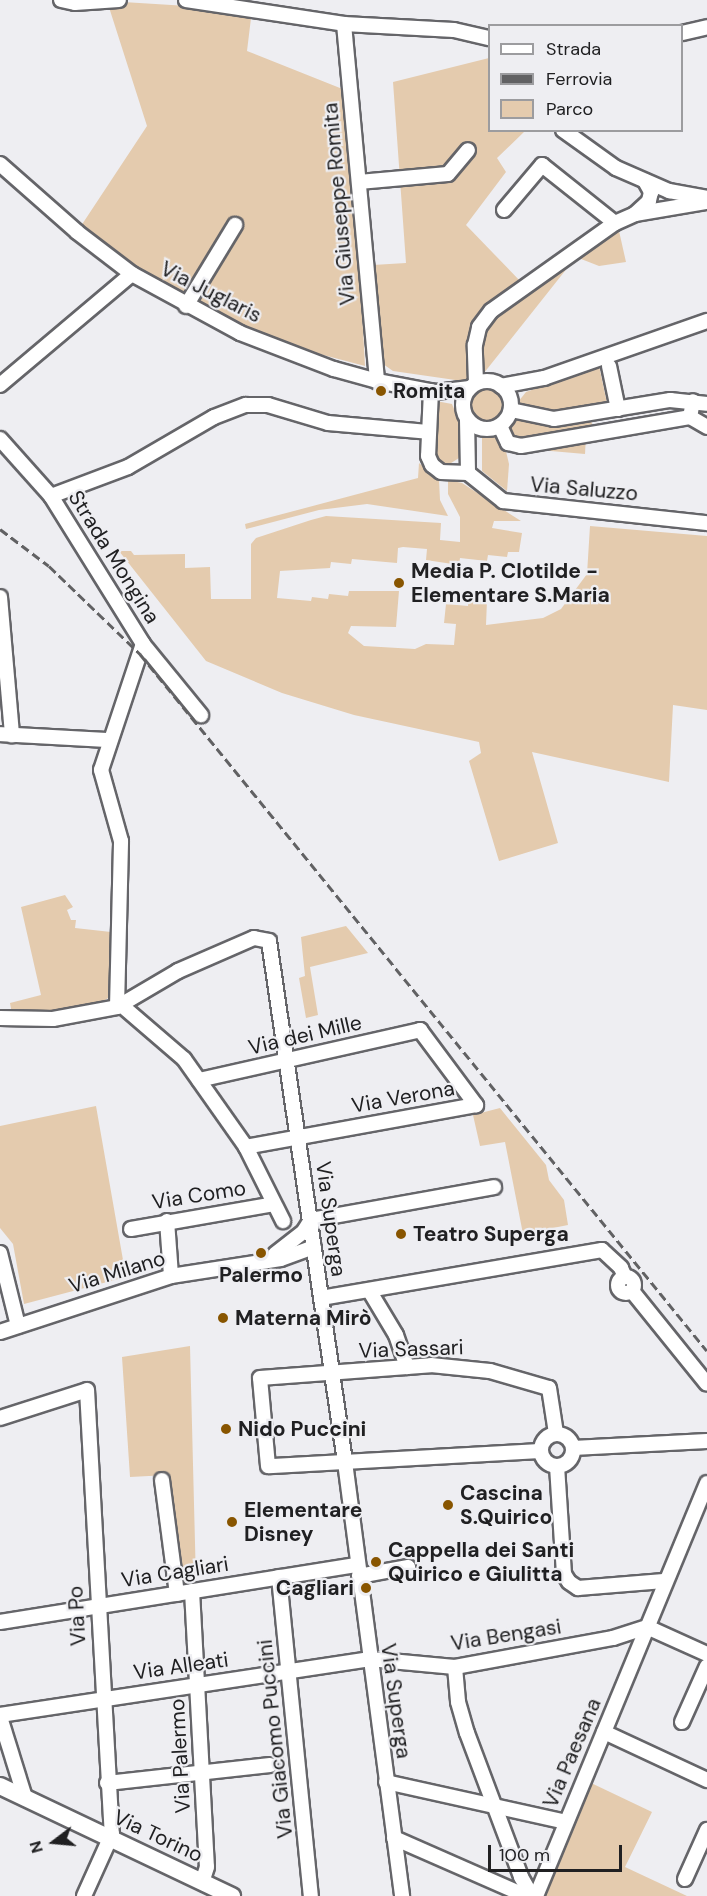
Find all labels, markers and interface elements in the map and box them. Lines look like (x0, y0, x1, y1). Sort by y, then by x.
legend (488, 24, 683, 132)
text: Strada (546, 37, 601, 61)
text: Ferrovia (546, 67, 612, 91)
text: Parco (546, 97, 593, 121)
street label: Via Giuseppe Romita (318, 102, 360, 306)
street label: Via Juglaris (156, 256, 266, 328)
place label: Romita (393, 378, 465, 404)
marker: Romita (374, 384, 388, 398)
street label: Via Saluzzo (529, 472, 639, 506)
street label: Strada Mongina (63, 486, 165, 628)
place label: Media P. Clotilde - Elementare S.Maria (411, 558, 610, 608)
marker: Media P. Clotilde - Elementare S.Maria (392, 576, 406, 590)
street label: Via dei Mille (246, 1010, 364, 1060)
street label: Via Verona (350, 1076, 456, 1118)
street label: Via Superga (310, 1160, 352, 1278)
street label: Via Como (150, 1175, 248, 1215)
place label: Teatro Superga (413, 1221, 569, 1247)
marker: Teatro Superga (394, 1227, 408, 1241)
street label: Via Milano (66, 1245, 168, 1299)
marker: Palermo (254, 1246, 268, 1260)
place label: Palermo (219, 1262, 303, 1288)
place label: Materna Mirò (235, 1305, 372, 1331)
marker: Materna Mirò (216, 1311, 230, 1325)
street label: Via Sassari (358, 1335, 464, 1363)
place label: Nido Puccini (238, 1416, 366, 1442)
marker: Nido Puccini (219, 1422, 233, 1436)
place label: Cascina S.Quirico (460, 1480, 552, 1530)
place label: Elementare Disney (244, 1497, 362, 1547)
marker: Cascina S.Quirico (441, 1498, 455, 1512)
marker: Elementare Disney (225, 1515, 239, 1529)
place label: Cappella dei Santi Quirico e Giulitta (388, 1537, 574, 1587)
street label: Via Cagliari (120, 1551, 230, 1593)
marker: Cappella dei Santi Quirico e Giulitta (369, 1555, 383, 1569)
place label: Cagliari (276, 1575, 354, 1601)
marker: Cagliari (359, 1581, 373, 1595)
street label: Via Po (63, 1585, 91, 1647)
street label: Via Bengasi (449, 1614, 563, 1656)
street label: Via Giacomo Puccini (252, 1638, 298, 1840)
street label: Via Superga (375, 1642, 417, 1760)
street label: Via Alleati (132, 1647, 230, 1685)
street label: Via Paesana (538, 1694, 606, 1812)
street label: Via Palermo (164, 1698, 196, 1814)
street label: Via Torino (109, 1804, 207, 1868)
north arrow (24, 1812, 84, 1872)
scale bar (491, 1833, 624, 1871)
text: N (25, 1839, 48, 1856)
text: 100 m (499, 1843, 550, 1867)

